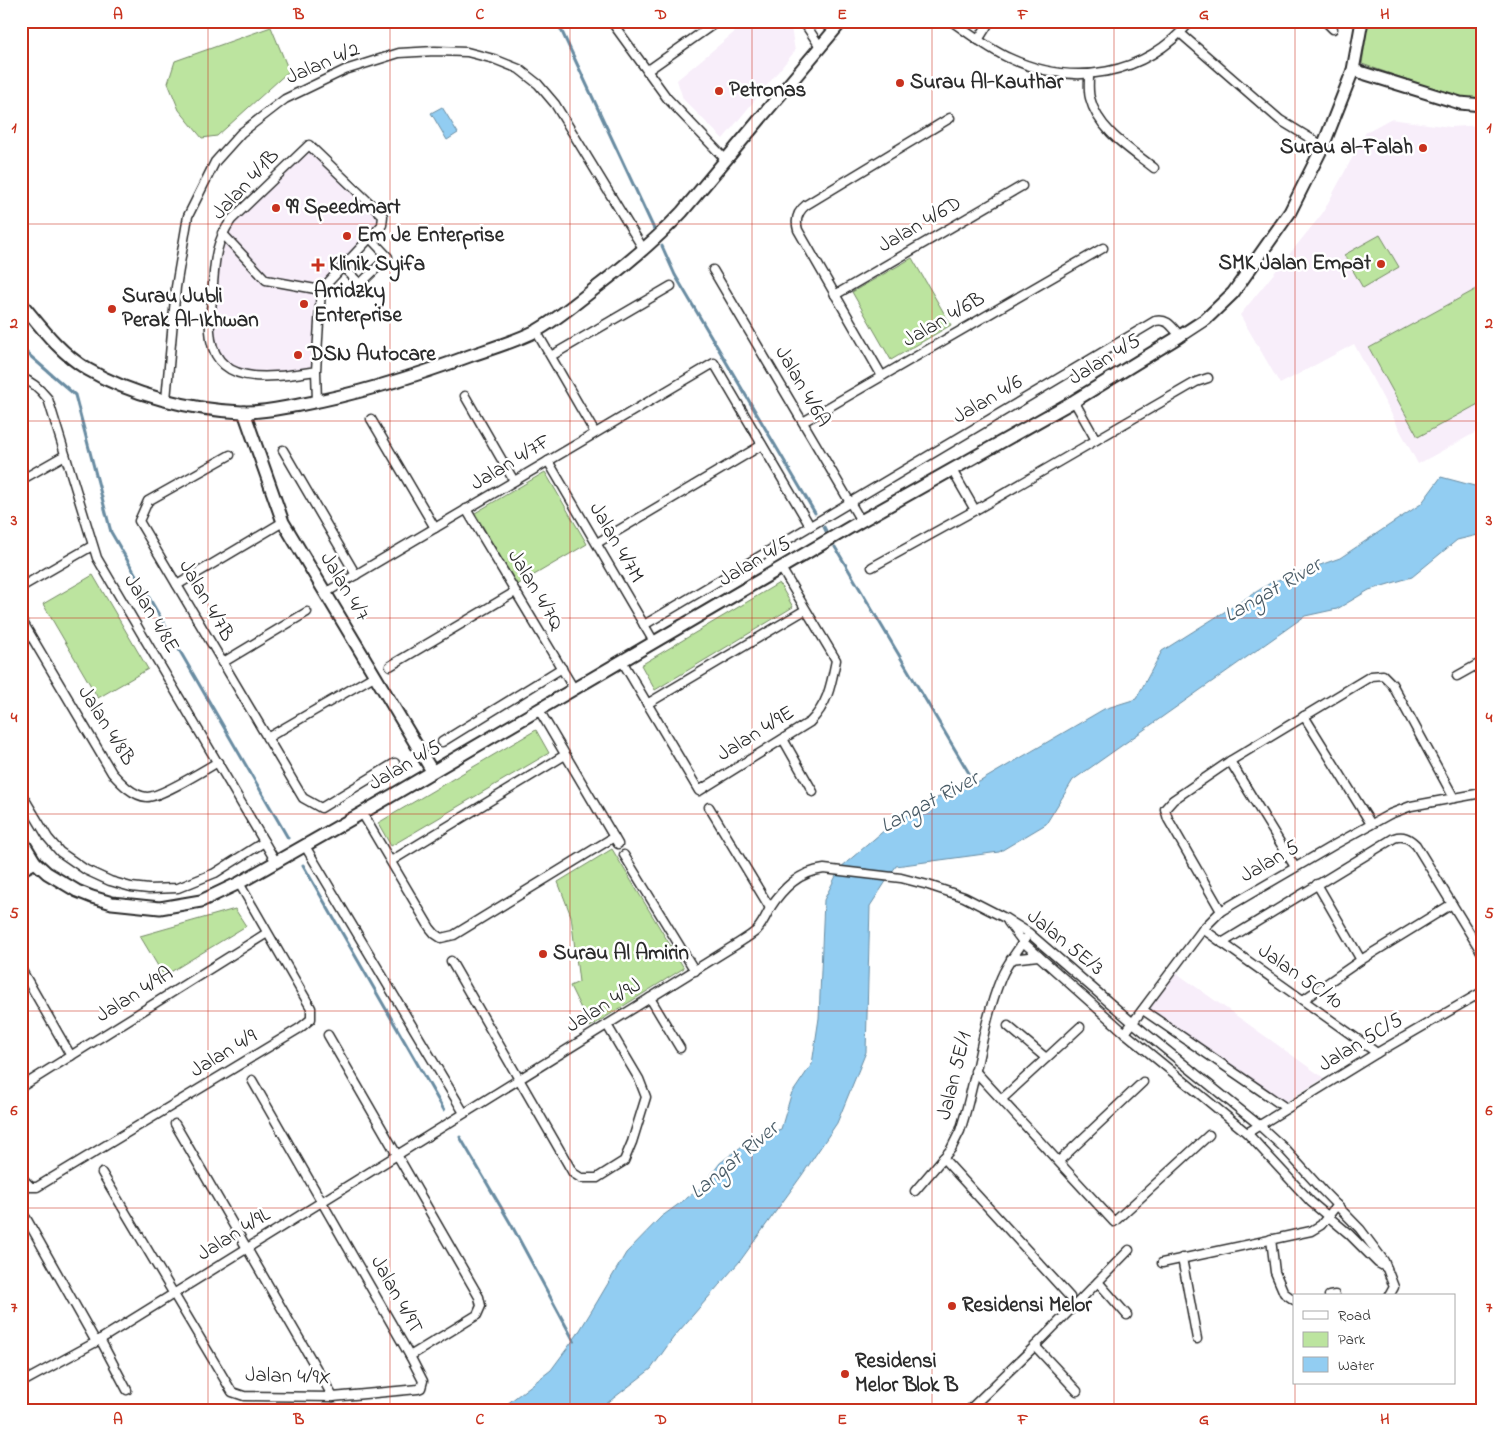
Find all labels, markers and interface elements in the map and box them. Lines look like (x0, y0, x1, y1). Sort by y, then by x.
text: A (113, 3, 123, 27)
text: B (293, 3, 305, 27)
text: C (476, 3, 485, 27)
text: D (654, 3, 667, 27)
text: E (837, 3, 847, 27)
text: F (1017, 3, 1029, 27)
text: G (1199, 3, 1209, 27)
text: H (1380, 3, 1390, 27)
street label: Jalan 4/2 (281, 35, 365, 93)
place label: Surau Al-Kauthar (910, 68, 1064, 98)
place label: Petronas (729, 76, 806, 106)
marker: Surau Al-Kauthar (894, 77, 906, 89)
marker: Petronas (713, 85, 725, 97)
text: 1 (11, 116, 17, 140)
text: 1 (1486, 116, 1492, 140)
place label: Surau al-Falah (1280, 133, 1413, 163)
marker: Surau al-Falah (1417, 142, 1429, 154)
street label: Jalan 4/1B (205, 143, 287, 227)
street label: Jalan 4/6D (873, 189, 967, 261)
place label: 99 Speedmart (285, 193, 402, 223)
marker: 99 Speedmart (270, 202, 282, 214)
place label: Em Je Enterprise (357, 221, 505, 251)
marker: Em Je Enterprise (341, 230, 353, 242)
place label: SMK Jalan Empat (1218, 249, 1372, 279)
place label: Klinik Syifa (329, 250, 425, 282)
marker: Klinik Syifa (311, 258, 325, 272)
marker: SMK Jalan Empat (1375, 258, 1387, 270)
place label: Arridzky Enterprise (314, 277, 402, 331)
place label: Surau Jubli Perak Al-Ikhwan (122, 282, 259, 336)
street label: Jalan 4/6B (897, 284, 991, 356)
marker: Arridzky Enterprise (298, 298, 310, 310)
marker: Surau Jubli Perak Al-Ikhwan (106, 303, 118, 315)
text: 2 (9, 312, 18, 336)
text: 2 (1484, 312, 1493, 336)
street label: Jalan 4/5 (1063, 327, 1147, 393)
place label: DSN Autocare (307, 340, 436, 370)
street label: Jalan 4/6A (767, 341, 837, 433)
marker: DSN Autocare (292, 349, 304, 361)
street label: Jalan 4/6 (947, 368, 1029, 432)
street label: Jalan 4/7F (465, 427, 557, 499)
street label: Jalan 4/7M (581, 497, 651, 589)
text: 3 (10, 509, 18, 533)
text: 3 (1485, 509, 1493, 533)
street label: Jalan 4/5 (713, 529, 797, 595)
street label: Jalan 4/7Q (499, 544, 571, 636)
street label: Jalan 4/7 (312, 547, 377, 628)
water label: Langat River (1218, 549, 1330, 632)
street label: Jalan 4/7B (171, 555, 241, 647)
street label: Jalan 4/8E (116, 569, 186, 659)
street label: Jalan 4/8B (70, 680, 142, 772)
street label: Jalan 4/9E (711, 698, 801, 770)
text: 4 (10, 706, 18, 730)
text: 4 (1485, 706, 1493, 730)
street label: Jalan 4/5 (363, 733, 447, 799)
water label: Langat River (875, 762, 988, 842)
street label: Jalan 5 (1235, 833, 1305, 891)
text: 5 (9, 902, 19, 926)
street label: Jalan 5E/3 (1020, 902, 1110, 984)
text: 5 (1484, 902, 1494, 926)
street label: Jalan 5C/10 (1251, 937, 1349, 1017)
place label: Surau Al Amirin (553, 939, 689, 969)
marker: Surau Al Amirin (537, 948, 549, 960)
street label: Jalan 4/9A (90, 959, 180, 1031)
street label: Jalan 4/9J (561, 971, 647, 1041)
street label: Jalan 5C/5 (1313, 1006, 1409, 1080)
street label: Jalan 4/9 (185, 1022, 264, 1086)
street label: Jalan 5E/1 (930, 1028, 981, 1123)
text: 6 (9, 1099, 18, 1123)
text: 6 (1484, 1099, 1493, 1123)
water label: Langat River (684, 1112, 789, 1208)
street label: Jalan 4/9L (192, 1201, 277, 1269)
street label: Jalan 4/9T (362, 1250, 430, 1340)
place label: Residensi Melor (962, 1291, 1092, 1321)
legend (1293, 1294, 1456, 1384)
text: 7 (11, 1296, 18, 1320)
text: 7 (1486, 1296, 1493, 1320)
marker: Residensi Melor (946, 1300, 958, 1312)
text: Road (1338, 1305, 1371, 1327)
text: Park (1338, 1329, 1366, 1351)
place label: Residensi Melor Blok B (855, 1347, 959, 1401)
text: Water (1338, 1355, 1374, 1377)
street label: Jalan 4/9X (245, 1361, 331, 1393)
marker: Residensi Melor Blok B (839, 1368, 851, 1380)
text: A (113, 1408, 123, 1432)
text: B (293, 1408, 305, 1432)
text: C (476, 1408, 485, 1432)
text: D (654, 1408, 667, 1432)
text: E (837, 1408, 847, 1432)
text: F (1017, 1408, 1029, 1432)
text: G (1199, 1408, 1209, 1432)
text: H (1380, 1408, 1390, 1432)

